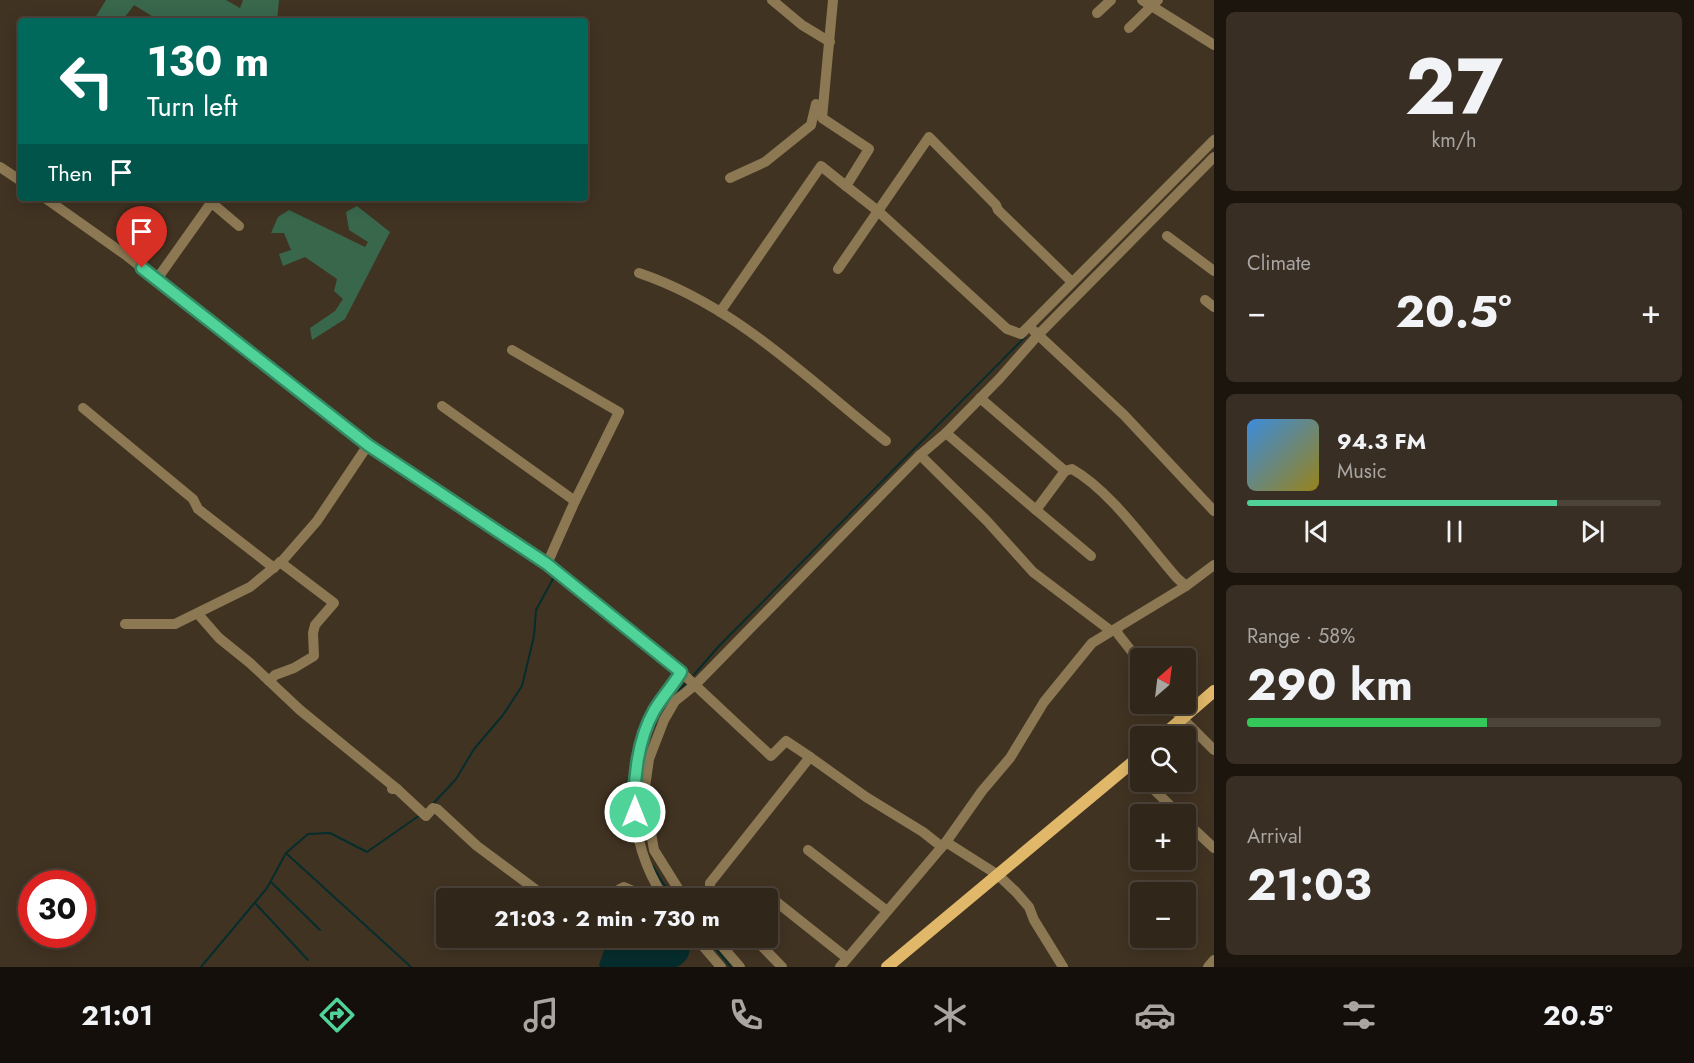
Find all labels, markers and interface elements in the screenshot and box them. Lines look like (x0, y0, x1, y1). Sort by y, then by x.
text: 130 m (147, 31, 269, 92)
text: 27 (1405, 31, 1503, 143)
icon: left (48, 42, 126, 120)
text: Turn left (147, 87, 237, 126)
text: km/h (1431, 126, 1477, 155)
icon: arrive (105, 156, 138, 189)
text: Then (48, 157, 93, 189)
pin (116, 206, 167, 268)
icon: arrive (125, 215, 158, 248)
text: Climate (1247, 249, 1311, 278)
text: 20.5° (1395, 279, 1512, 344)
text: − (1247, 288, 1266, 335)
text: + (1641, 288, 1661, 335)
text: 94.3 FM (1337, 425, 1426, 457)
text: Music (1337, 457, 1387, 486)
icon: previous (1300, 515, 1333, 548)
icon: pause (1438, 515, 1471, 548)
icon: next (1576, 515, 1609, 548)
text: Range · 58% (1247, 622, 1355, 651)
north arrow (1130, 648, 1196, 714)
map controls (1130, 648, 1196, 948)
text: 290 km (1247, 652, 1413, 717)
button: search (1130, 726, 1196, 792)
position arrow (603, 780, 667, 844)
button: + (1130, 804, 1196, 870)
text: Arrival (1247, 822, 1302, 851)
text: 21:03 (1247, 852, 1372, 917)
speed limit sign: 30 (18, 870, 96, 948)
button: − (1130, 882, 1196, 948)
text: 21:03 · 2 min · 730 m (494, 902, 720, 934)
icon: directions (316, 994, 358, 1036)
icon: music (520, 994, 562, 1036)
icon: phone (725, 994, 767, 1036)
icon: climate (929, 994, 971, 1036)
icon: car (1134, 994, 1176, 1036)
icon: filters (1338, 994, 1380, 1036)
text: 21:01 (81, 996, 153, 1035)
text: 20.5° (1543, 996, 1613, 1035)

